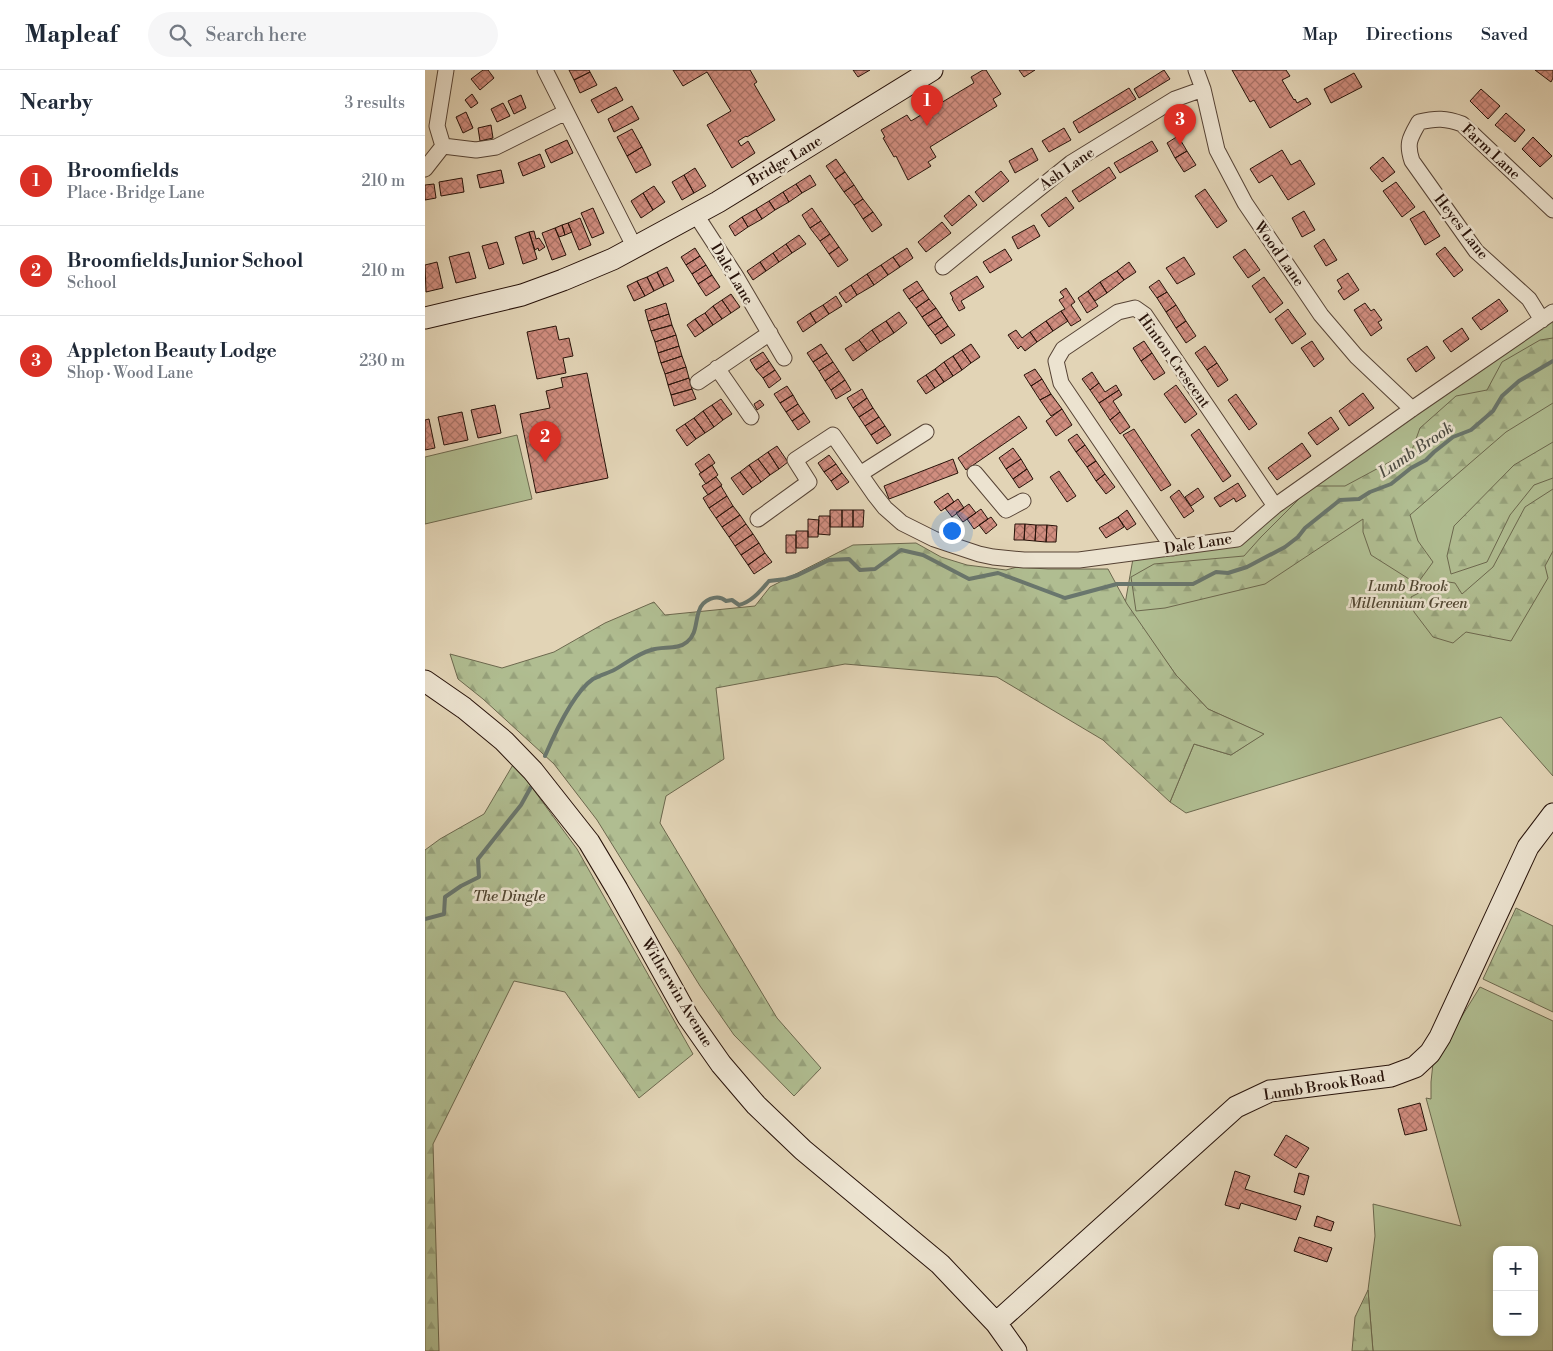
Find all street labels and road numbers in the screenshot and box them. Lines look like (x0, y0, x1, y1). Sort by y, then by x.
street label: Farm Lane (1458, 120, 1524, 184)
street label: Bridge Lane (744, 131, 826, 191)
street label: Ash Lane (1035, 143, 1098, 195)
street label: Heyes Lane (1430, 190, 1492, 264)
street label: Wood Lane (1249, 217, 1308, 290)
street label: Dale Lane (706, 240, 758, 308)
street label: Hinton Crescent (1133, 310, 1215, 412)
street label: Dale Lane (1163, 529, 1233, 559)
street label: Witherwin Avenue (637, 934, 717, 1051)
street label: Lumb Brook Road (1262, 1067, 1387, 1105)

